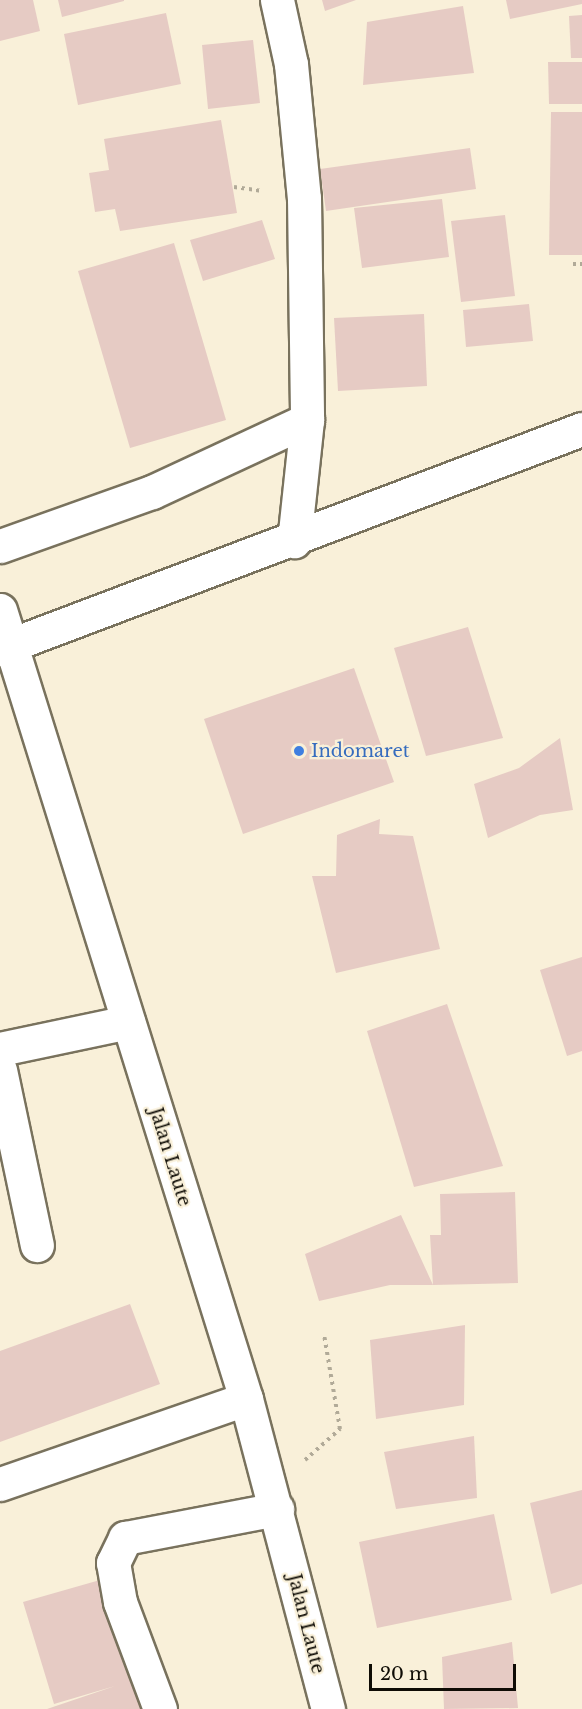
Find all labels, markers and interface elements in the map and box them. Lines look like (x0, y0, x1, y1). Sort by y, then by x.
place label: Indomaret (311, 740, 410, 762)
marker: Indomaret (292, 744, 306, 758)
street label: Jalan Laute (145, 1105, 195, 1209)
street label: Jalan Laute (283, 1572, 329, 1676)
scale bar (372, 1652, 519, 1690)
text: 20 m (380, 1663, 428, 1685)

